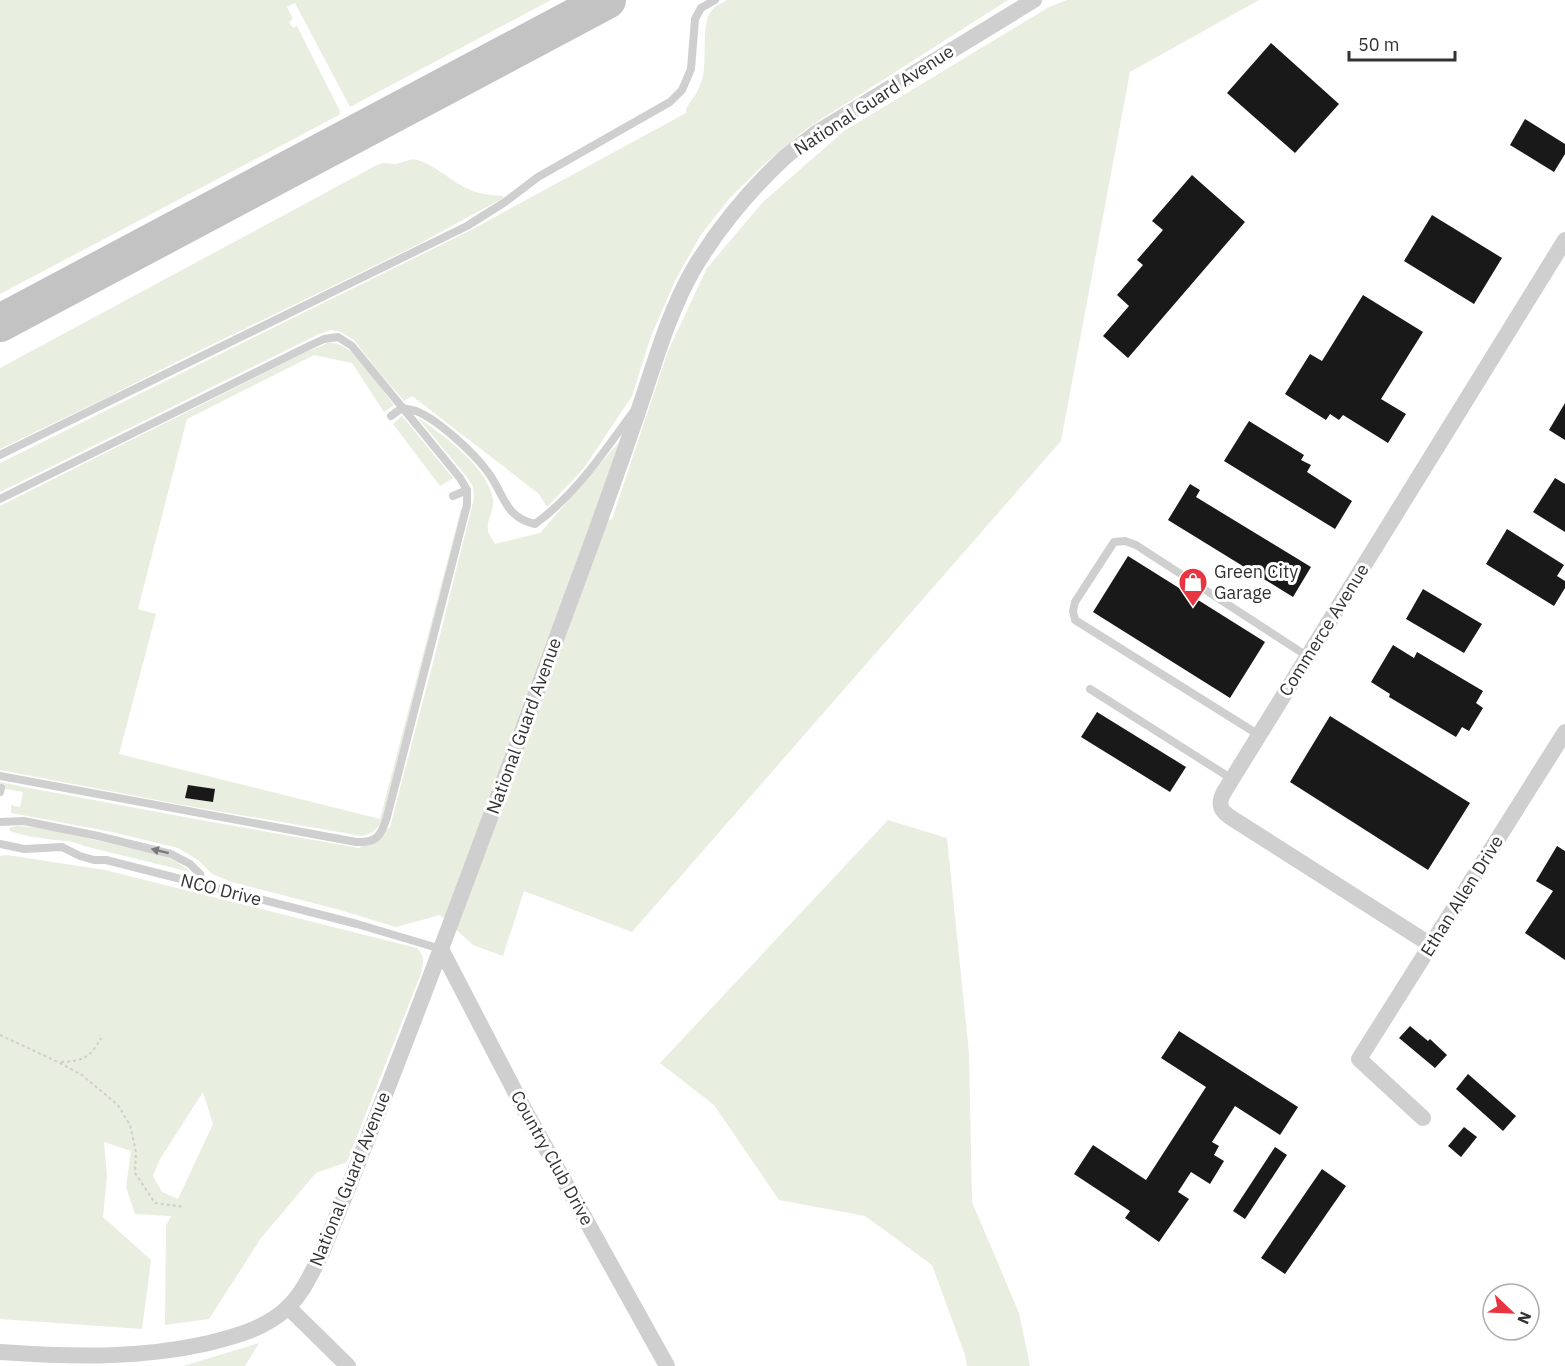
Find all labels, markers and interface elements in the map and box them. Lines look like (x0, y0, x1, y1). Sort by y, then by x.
scale bar (1349, 24, 1456, 62)
text: 50 m (1358, 33, 1400, 56)
street label: National Guard Avenue (790, 39, 958, 160)
street label: Commerce Avenue (1273, 559, 1374, 700)
place label: Green City Garage (1214, 560, 1298, 604)
shop icon: Green City Garage (1177, 566, 1209, 608)
street label: National Guard Avenue (481, 634, 566, 817)
street label: Ethan Allen Drive (1415, 831, 1508, 961)
one-way arrow (151, 845, 169, 855)
street label: NCO Drive (178, 868, 264, 911)
street label: Country Club Drive (506, 1086, 599, 1229)
street label: National Guard Avenue (304, 1088, 395, 1269)
north arrow (1481, 1282, 1541, 1342)
text: N (1513, 1309, 1536, 1327)

